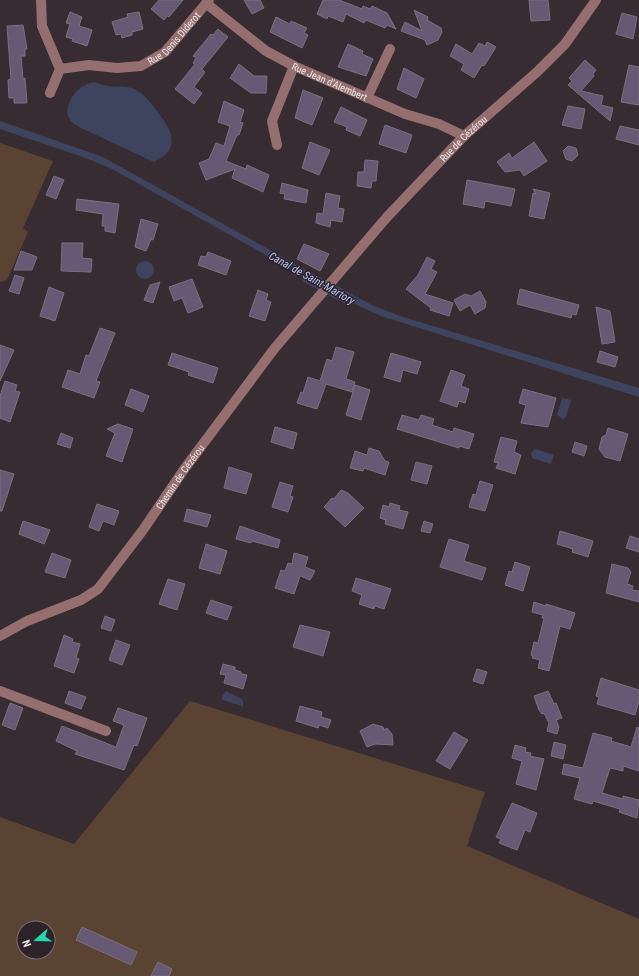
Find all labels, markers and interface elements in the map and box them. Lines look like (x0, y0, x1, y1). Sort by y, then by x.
street label: Rue Denis Diderot (146, 10, 202, 67)
street label: Rue Jean d'Alembert (290, 61, 369, 103)
street label: Rue de Cézérou (438, 113, 489, 164)
water label: Canal de Saint-Martory (267, 249, 357, 308)
street label: Chemin de Cézérou (154, 442, 207, 511)
north arrow (16, 920, 56, 960)
text: N (20, 938, 34, 949)

